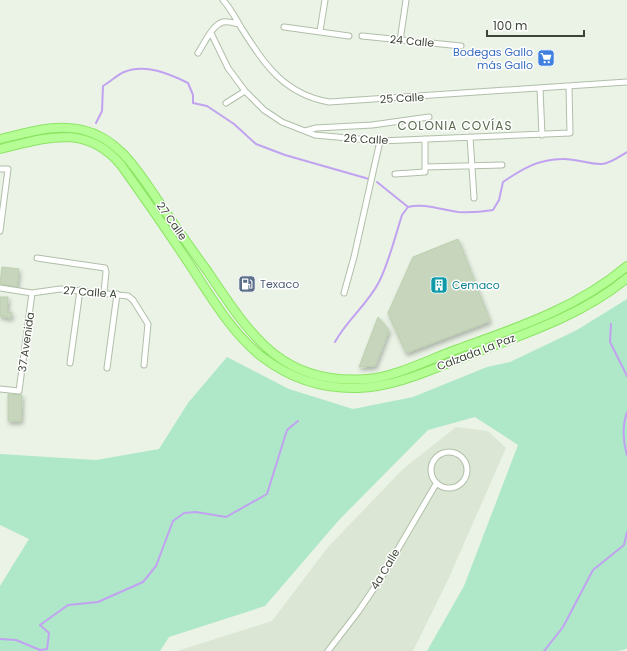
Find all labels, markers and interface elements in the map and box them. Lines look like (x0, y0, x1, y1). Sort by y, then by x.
scale bar (487, 12, 584, 38)
text: 100 m (493, 17, 527, 34)
street label: 24 Calle (389, 31, 435, 51)
place label: Bodegas Gallo más Gallo (453, 44, 533, 73)
supermarket icon: Bodegas Gallo más Gallo (536, 48, 556, 68)
street label: 25 Calle (379, 89, 425, 107)
district label: COLONIA COVÍAS (398, 117, 512, 134)
street label: 26 Calle (343, 130, 389, 148)
street label: 27 Calle (153, 199, 191, 244)
fuel station icon: Texaco (237, 274, 257, 294)
building icon: Cemaco (429, 275, 449, 295)
place label: Texaco (260, 276, 299, 292)
place label: Cemaco (452, 277, 500, 293)
street label: 27 Calle A (63, 282, 118, 302)
street label: 37 Avenida (14, 311, 38, 373)
street label: Calzada La Paz (434, 330, 518, 374)
street label: 4a Calle (366, 545, 404, 593)

